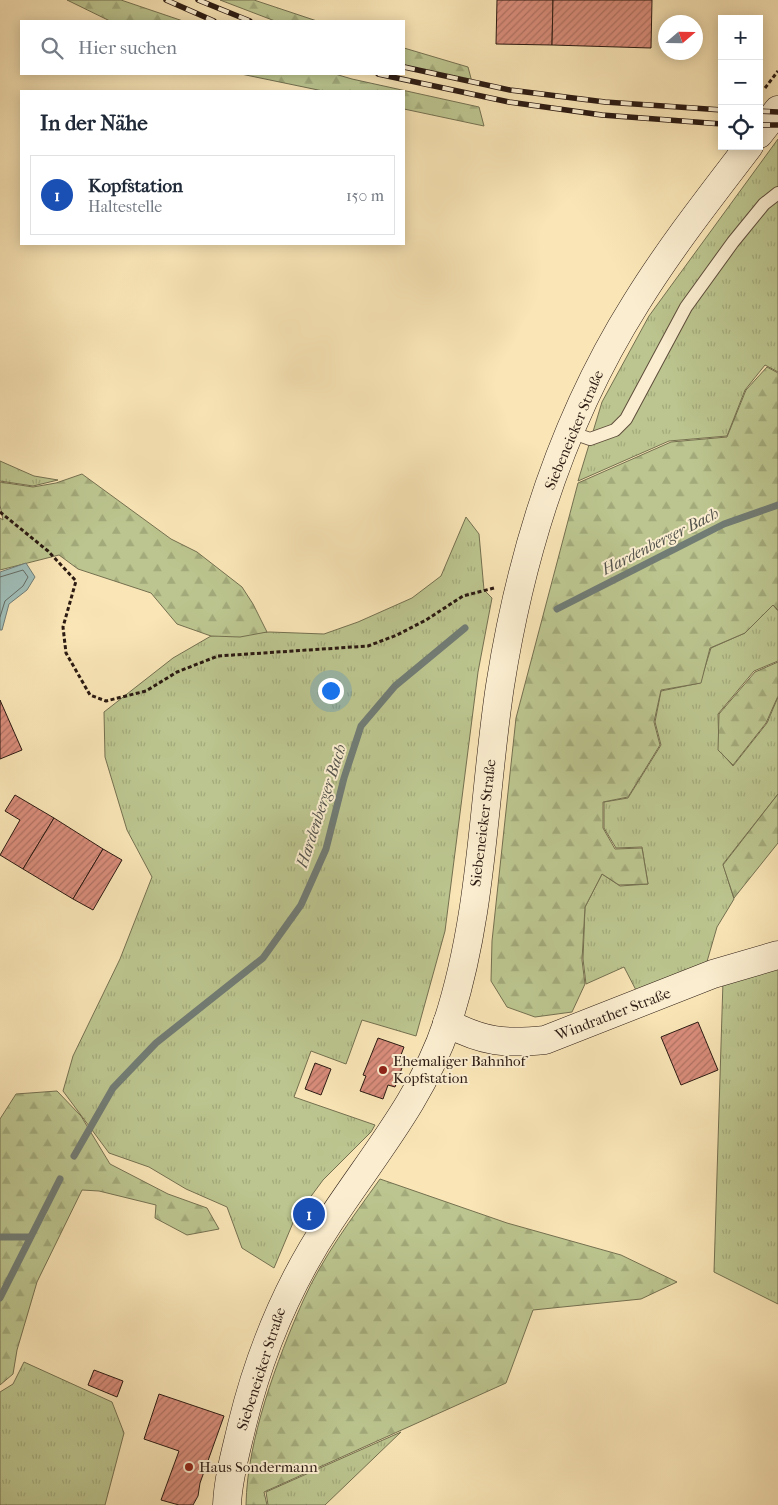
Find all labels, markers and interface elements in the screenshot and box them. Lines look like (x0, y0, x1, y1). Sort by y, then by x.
north arrow (658, 15, 703, 60)
map controls (718, 15, 763, 150)
button: + (718, 15, 763, 60)
search box (20, 20, 405, 75)
icon: search (38, 34, 66, 62)
text: Hier suchen (78, 37, 177, 59)
button: − (718, 60, 763, 105)
button: locate (718, 105, 763, 150)
text: In der Nähe (40, 111, 148, 135)
text: Kopfstation (88, 175, 183, 197)
text: 1 (54, 186, 60, 205)
text: 150 m (346, 186, 384, 205)
text: Haltestelle (88, 197, 162, 216)
street label: Siebeneicker Straße (541, 367, 608, 493)
water label: Hardenberger Bach (597, 503, 722, 579)
your location (318, 678, 344, 704)
water label: Hardenberger Bach (292, 742, 350, 871)
street label: Siebeneicker Straße (466, 758, 500, 888)
street label: Windrather Straße (552, 984, 674, 1045)
place label: Ehemaliger Bahnhof Kopfstation (393, 1052, 529, 1087)
marker: Ehemaliger Bahnhof Kopfstation (377, 1064, 389, 1076)
pin: 1 (293, 1195, 325, 1233)
street label: Siebeneicker Straße (233, 1305, 290, 1433)
place label: Haus Sondermann (199, 1458, 318, 1476)
marker: Haus Sondermann (183, 1461, 195, 1473)

